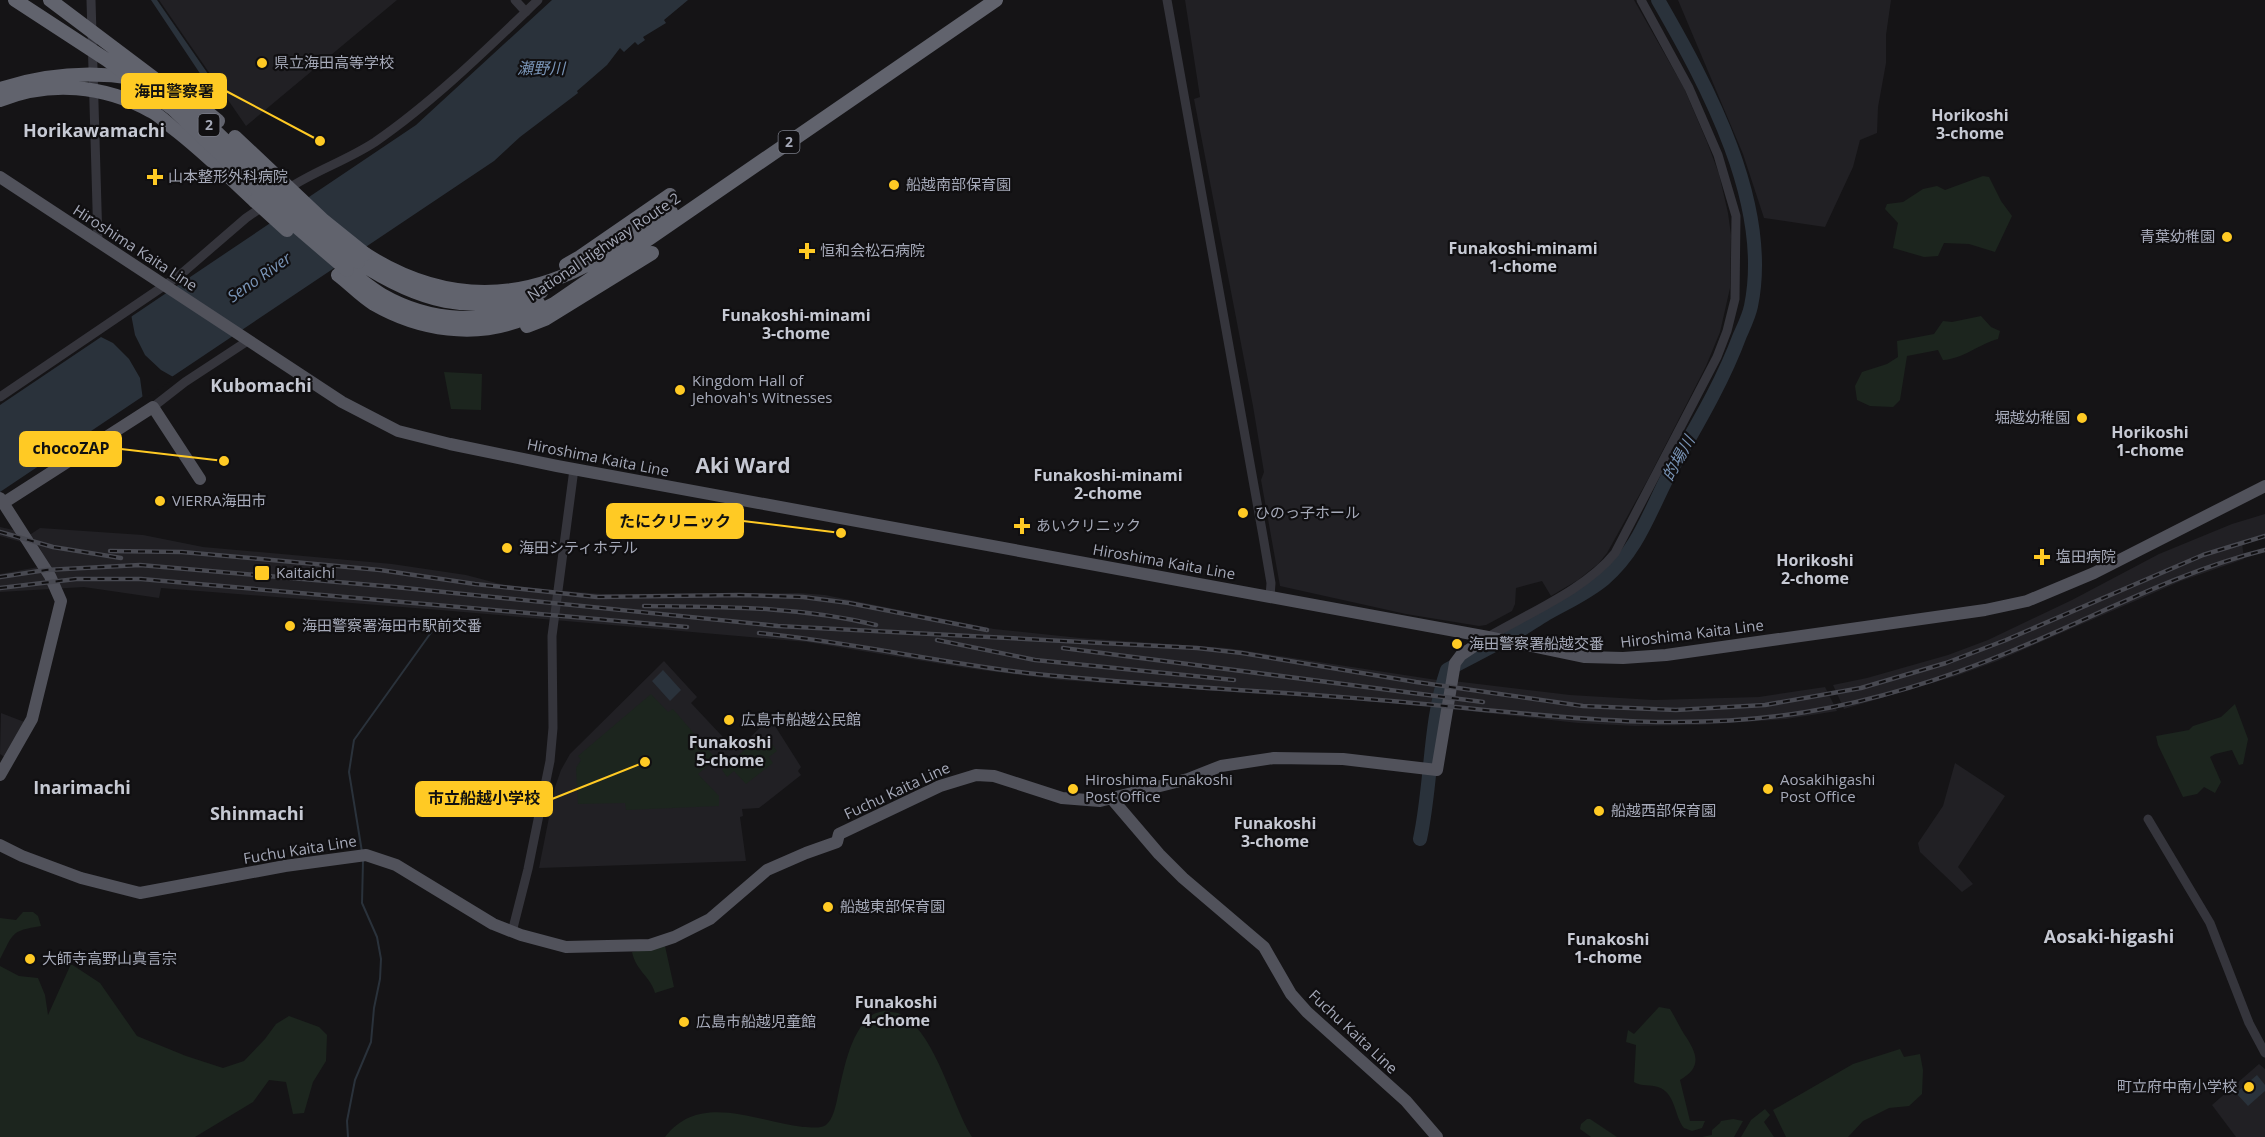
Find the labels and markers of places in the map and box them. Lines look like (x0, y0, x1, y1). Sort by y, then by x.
place label: 県立海田高等学校 (274, 52, 394, 72)
marker: 県立海田高等学校 (255, 56, 269, 70)
callout: 海田警察署 (122, 74, 226, 108)
place label: 山本整形外科病院 (168, 166, 288, 186)
marker: 山本整形外科病院 (146, 168, 164, 186)
place label: 船越南部保育園 (906, 174, 1011, 194)
marker: 船越南部保育園 (887, 178, 901, 192)
place label: 青葉幼稚園 (2140, 226, 2215, 246)
marker: 青葉幼稚園 (2220, 230, 2234, 244)
place label: 恒和会松石病院 (820, 240, 925, 260)
marker: 恒和会松石病院 (798, 242, 816, 260)
place label: Kingdom Hall of Jehovah's Witnesses (690, 370, 833, 407)
marker: Kingdom Hall of Jehovah's Witnesses (673, 383, 687, 397)
place label: 堀越幼稚園 (1995, 407, 2070, 427)
marker: 堀越幼稚園 (2075, 411, 2089, 425)
callout: chocoZAP (20, 432, 121, 466)
place label: VIERRA海田市 (172, 490, 266, 510)
marker: VIERRA海田市 (153, 494, 167, 508)
place label: ひのっ子ホール (1255, 502, 1360, 522)
callout: たにクリニック (607, 504, 743, 538)
marker: ひのっ子ホール (1236, 506, 1250, 520)
place label: あいクリニック (1036, 515, 1141, 535)
marker: あいクリニック (1013, 517, 1031, 535)
place label: 海田シティホテル (519, 537, 638, 557)
marker: 海田シティホテル (500, 541, 514, 555)
place label: 塩田病院 (2056, 546, 2116, 566)
marker: 塩田病院 (2033, 548, 2051, 566)
place label: Kaitaichi (276, 562, 335, 582)
marker: Kaitaichi (253, 564, 271, 582)
place label: 海田警察署海田市駅前交番 (302, 615, 482, 635)
marker: 海田警察署海田市駅前交番 (283, 619, 297, 633)
place label: 海田警察署船越交番 (1469, 633, 1604, 653)
marker: 海田警察署船越交番 (1450, 637, 1464, 651)
place label: 広島市船越公民館 (741, 709, 861, 729)
marker: 広島市船越公民館 (722, 713, 736, 727)
place label: Hiroshima Funakoshi Post Office (1085, 769, 1233, 806)
place label: Aosakihigashi Post Office (1780, 769, 1875, 806)
callout: 市立船越小学校 (416, 782, 552, 816)
marker: Hiroshima Funakoshi Post Office (1066, 782, 1080, 796)
marker: Aosakihigashi Post Office (1761, 782, 1775, 796)
place label: 船越西部保育園 (1611, 800, 1716, 820)
marker: 船越西部保育園 (1592, 804, 1606, 818)
place label: 船越東部保育園 (840, 896, 945, 916)
marker: 船越東部保育園 (821, 900, 835, 914)
place label: 大師寺高野山真言宗 (42, 948, 177, 968)
marker: 大師寺高野山真言宗 (23, 952, 37, 966)
place label: 広島市船越児童館 (696, 1011, 816, 1031)
marker: 広島市船越児童館 (677, 1015, 691, 1029)
place label: 町立府中南小学校 (2117, 1076, 2237, 1096)
marker: 町立府中南小学校 (2242, 1080, 2256, 1094)

